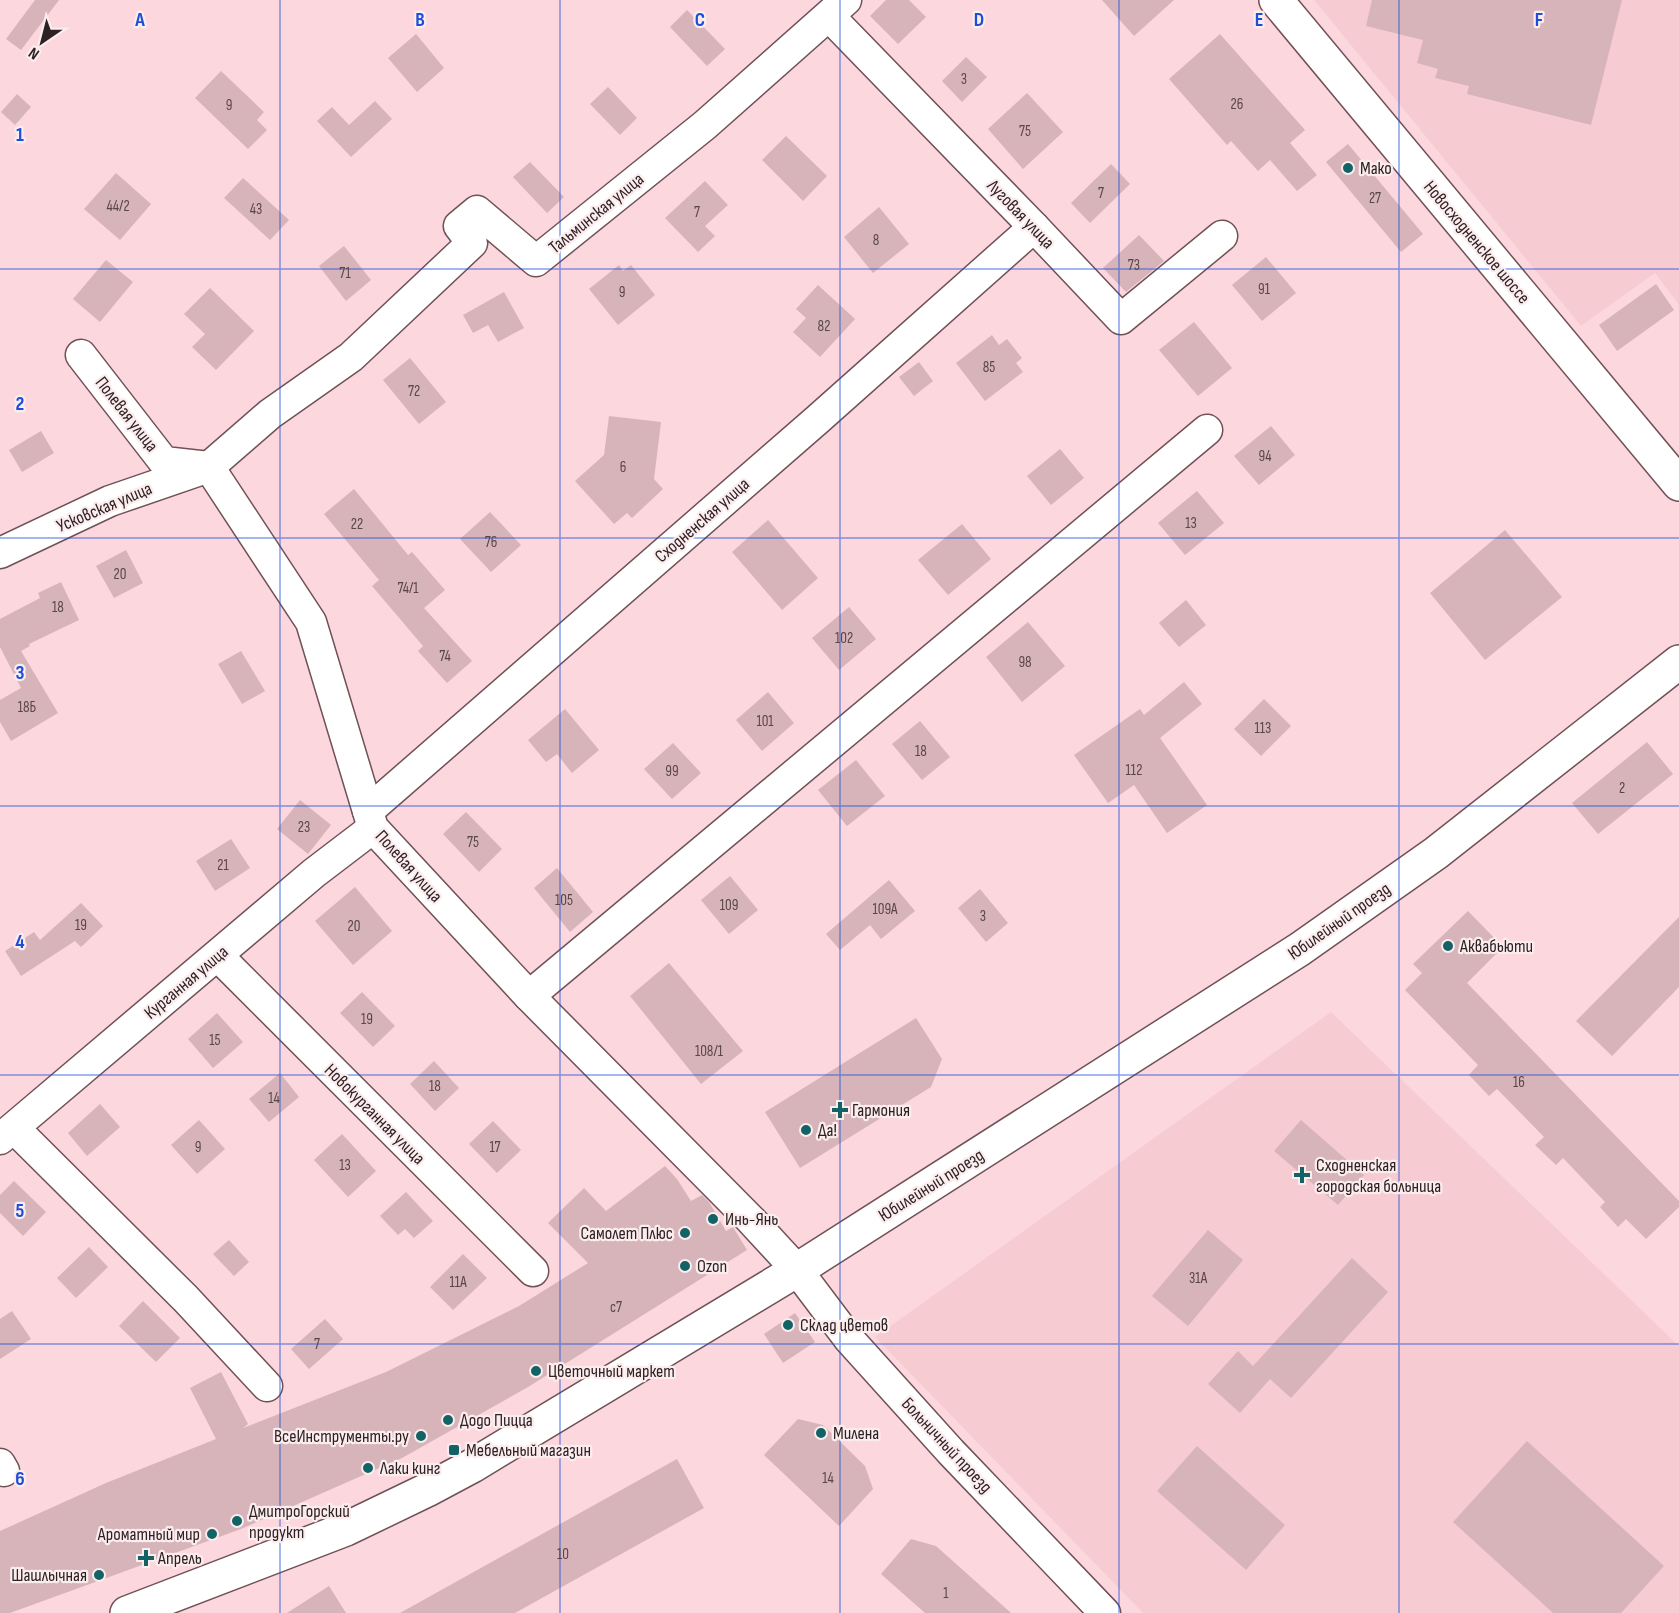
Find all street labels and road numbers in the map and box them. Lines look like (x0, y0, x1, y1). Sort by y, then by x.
street label: Тальминская улица (545, 169, 648, 258)
street label: Луговая улица (982, 175, 1059, 253)
street label: Новосходненское шоссе (1419, 177, 1534, 308)
street label: Полевая улица (91, 373, 163, 456)
street label: Сходненская улица (651, 474, 754, 567)
street label: Усковская улица (53, 478, 155, 537)
street label: Полевая улица (371, 826, 446, 907)
street label: Юбилейный проезд (1284, 878, 1395, 964)
street label: Курганная улица (140, 941, 232, 1023)
street label: Новокурганная улица (320, 1060, 429, 1169)
street label: Юбилейный проезд (875, 1145, 988, 1226)
street label: Больничный проезд (897, 1393, 996, 1497)

